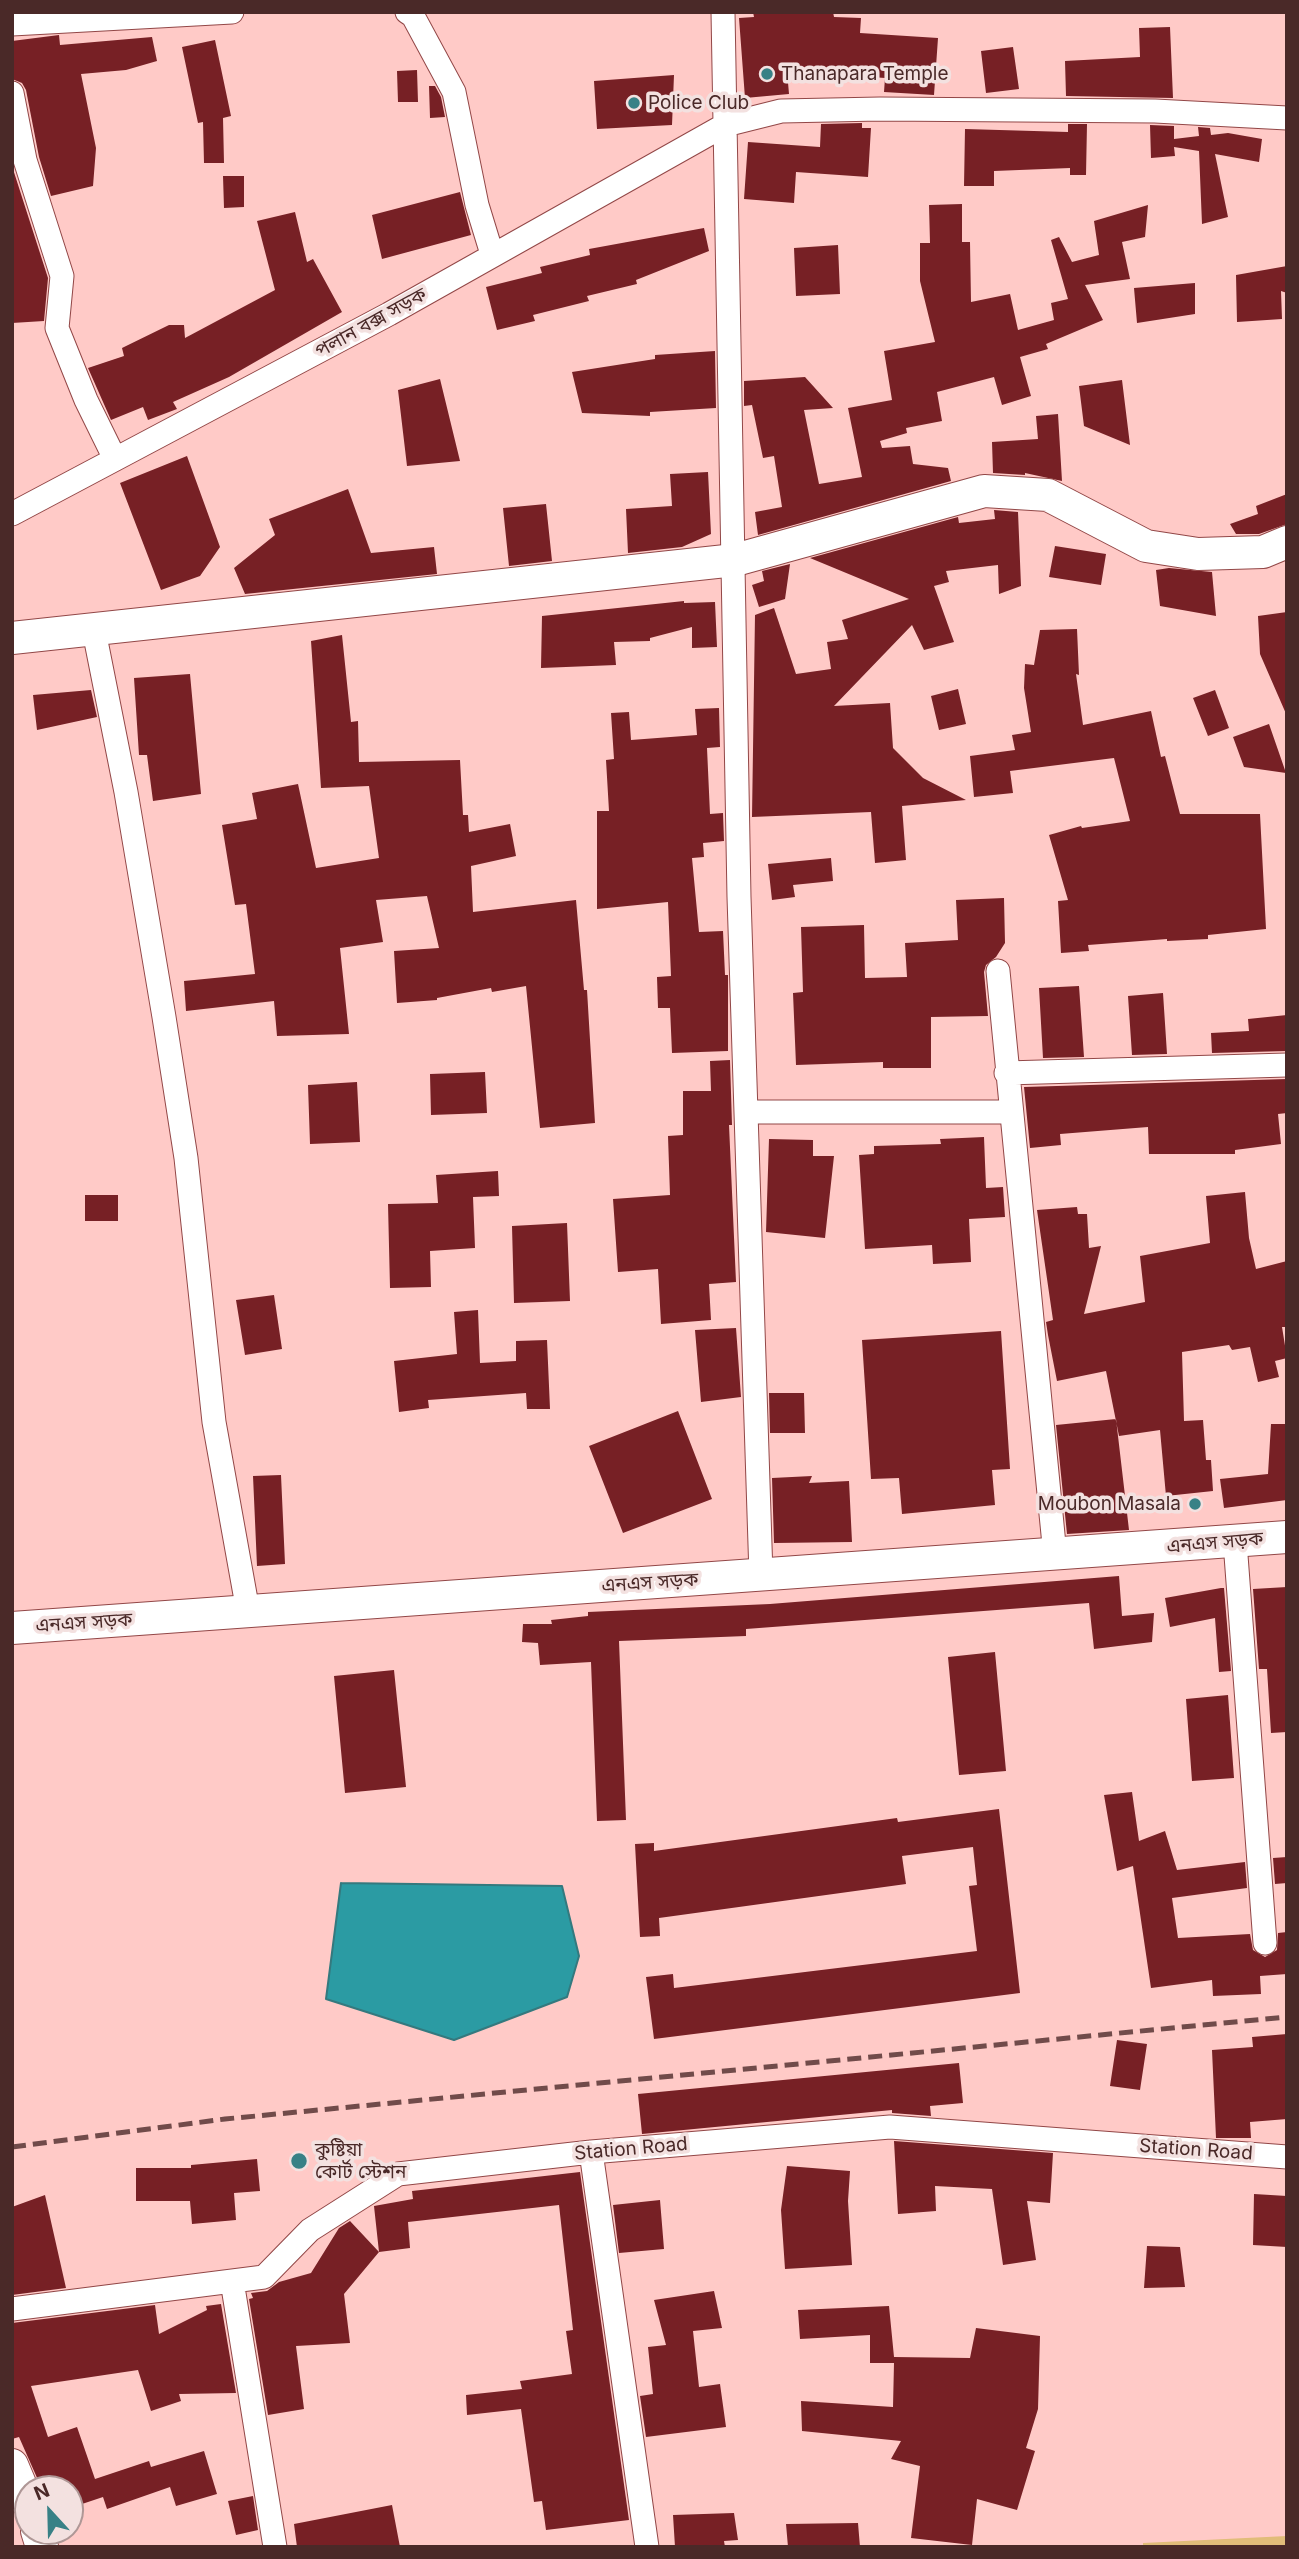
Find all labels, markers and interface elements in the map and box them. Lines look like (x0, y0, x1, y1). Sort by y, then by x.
place label: Thanapara Temple (781, 63, 949, 85)
marker: Thanapara Temple (759, 66, 775, 82)
place label: Police Club (648, 92, 749, 114)
marker: Police Club (626, 95, 642, 111)
street label: পলান বক্স সড়ক (311, 283, 431, 363)
place label: Moubon Masala (1038, 1493, 1181, 1515)
marker: Moubon Masala (1187, 1496, 1203, 1512)
street label: এনএস সড়ক (1166, 1527, 1264, 1559)
street label: এনএস সড়ক (601, 1568, 699, 1598)
street label: এনএস সড়ক (35, 1608, 133, 1638)
street label: Station Road (573, 2133, 689, 2165)
street label: Station Road (1138, 2135, 1254, 2165)
place label: কুষ্টিয়া কোর্ট স্টেশন (315, 2139, 406, 2183)
marker: কুষ্টিয়া কোর্ট স্টেশন (289, 2151, 309, 2171)
north arrow (14, 2475, 84, 2545)
text: N (31, 2479, 53, 2505)

